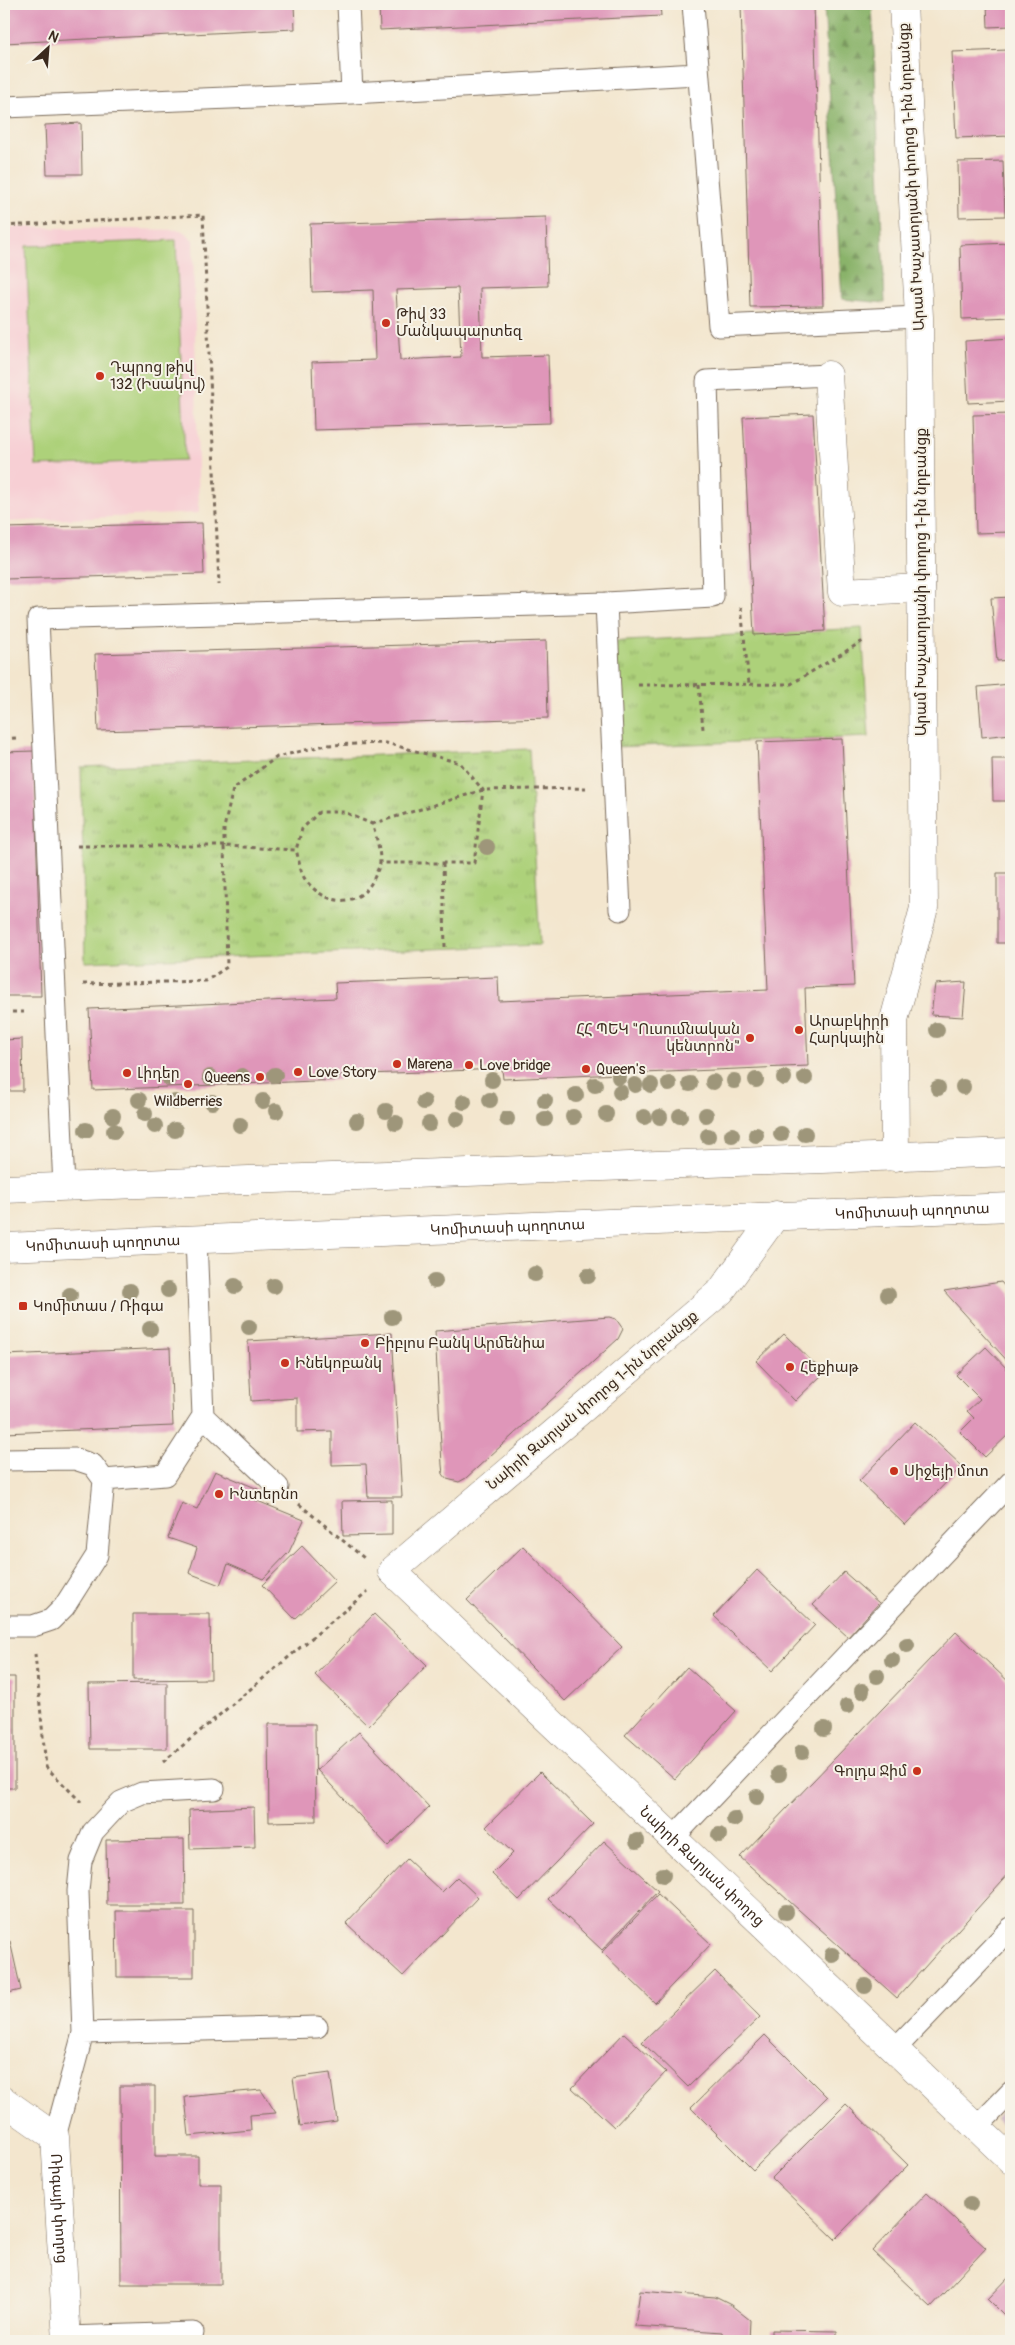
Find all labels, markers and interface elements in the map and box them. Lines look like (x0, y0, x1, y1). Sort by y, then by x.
north arrow (22, 22, 72, 72)
street label: Արամ Խաչատրյանի փողոց 1-ին նրբանցք (894, 22, 929, 332)
text: N (45, 27, 61, 46)
place label: Թիվ 33 Մանկապարտեզ (396, 305, 523, 341)
marker: Թիվ 33 Մանկապարտեզ (380, 317, 392, 329)
place label: Դպրոց թիվ 132 (Իսակով) (110, 358, 206, 394)
marker: Դպրոց թիվ 132 (Իսակով) (94, 370, 106, 382)
street label: Արամ Խաչատրյանի փողոց 1-ին նրբանցք (912, 428, 931, 736)
place label: Արաբկիրի Հարկային (809, 1012, 889, 1048)
place label: ՀՀ ՊԵԿ "Ուսումնական կենտրոն" (576, 1020, 740, 1056)
marker: Արաբկիրի Հարկային (793, 1024, 805, 1036)
marker: ՀՀ ՊԵԿ "Ուսումնական կենտրոն" (744, 1032, 756, 1044)
place label: Marena (407, 1055, 452, 1074)
place label: Love bridge (479, 1056, 551, 1075)
marker: Marena (391, 1058, 403, 1070)
marker: Love bridge (463, 1059, 475, 1071)
place label: Queen's (596, 1060, 646, 1079)
place label: Love Story (308, 1063, 377, 1082)
marker: Queen's (580, 1063, 592, 1075)
place label: Լիդեր (137, 1064, 180, 1083)
marker: Love Story (292, 1066, 304, 1078)
marker: Լիդեր (121, 1067, 133, 1079)
place label: Queens (204, 1068, 250, 1087)
marker: Queens (254, 1071, 266, 1083)
marker: Wildberries (182, 1078, 194, 1090)
place label: Wildberries (154, 1092, 223, 1111)
street label: Կոմիտասի պողոտա (834, 1199, 990, 1224)
street label: Կոմիտասի պողոտա (430, 1215, 585, 1240)
street label: Կոմիտասի պողոտա (25, 1231, 181, 1256)
place label: Կոմիտաս / Ռիգա (33, 1297, 164, 1316)
marker: Կոմիտաս / Ռիգա (17, 1300, 29, 1312)
street label: Նաիրի Զարյան փողոց 1-ին նրբանցք (483, 1306, 702, 1494)
place label: Բիբլոս Բանկ Արմենիա (375, 1334, 545, 1353)
marker: Բիբլոս Բանկ Արմենիա (359, 1337, 371, 1349)
place label: Ինեկոբանկ (295, 1354, 382, 1373)
marker: Ինեկոբանկ (279, 1357, 291, 1369)
place label: Հեքիաթ (800, 1358, 860, 1377)
marker: Հեքիաթ (784, 1361, 796, 1373)
place label: Սիջեյի մոտ (904, 1462, 989, 1481)
marker: Սիջեյի մոտ (888, 1465, 900, 1477)
place label: Ինտերնո (229, 1485, 298, 1504)
marker: Ինտերնո (213, 1488, 225, 1500)
place label: Գոլդս Ջիմ (834, 1762, 907, 1781)
marker: Գոլդս Ջիմ (911, 1765, 923, 1777)
street label: Նաիրի Զարյան փողոց (635, 1802, 768, 1931)
street label: Ռիգայի փողոց (46, 2153, 71, 2264)

